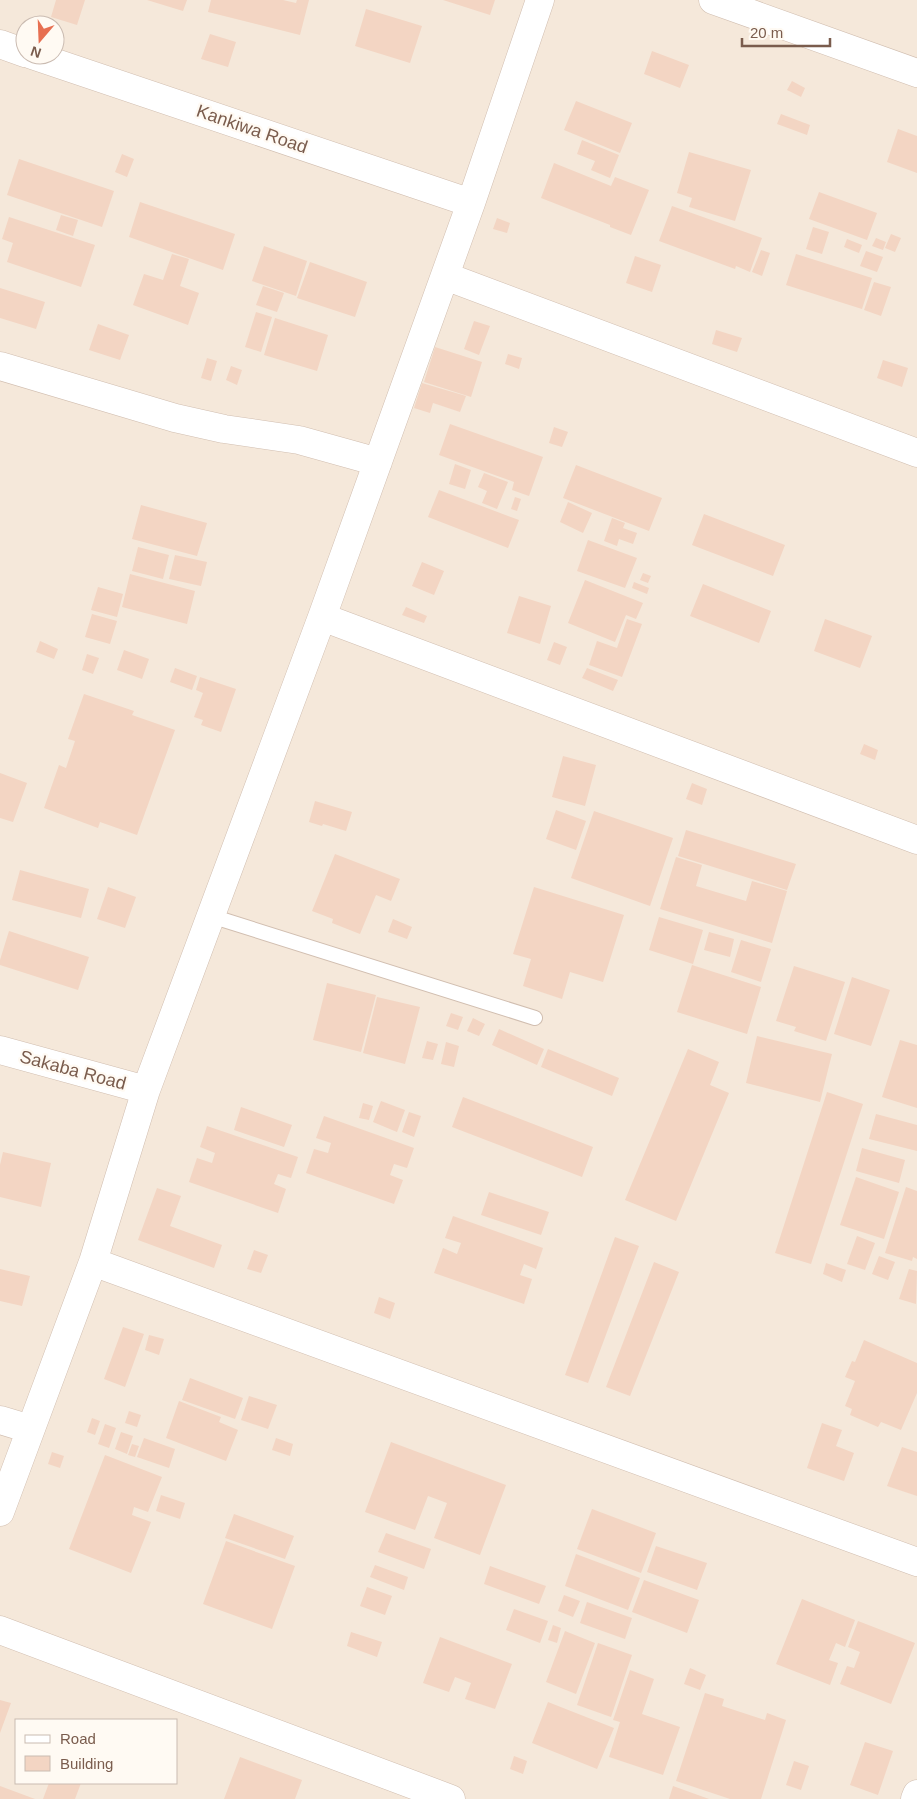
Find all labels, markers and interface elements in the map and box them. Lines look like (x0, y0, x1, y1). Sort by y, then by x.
north arrow (15, 15, 65, 65)
scale bar (742, 15, 830, 47)
text: 20 m (750, 24, 783, 41)
text: N (28, 43, 43, 62)
street label: Kankiwa Road (194, 101, 310, 157)
street label: Sakaba Road (18, 1046, 128, 1094)
legend (15, 1719, 178, 1784)
text: Road (60, 1730, 96, 1747)
text: Building (60, 1755, 113, 1772)

